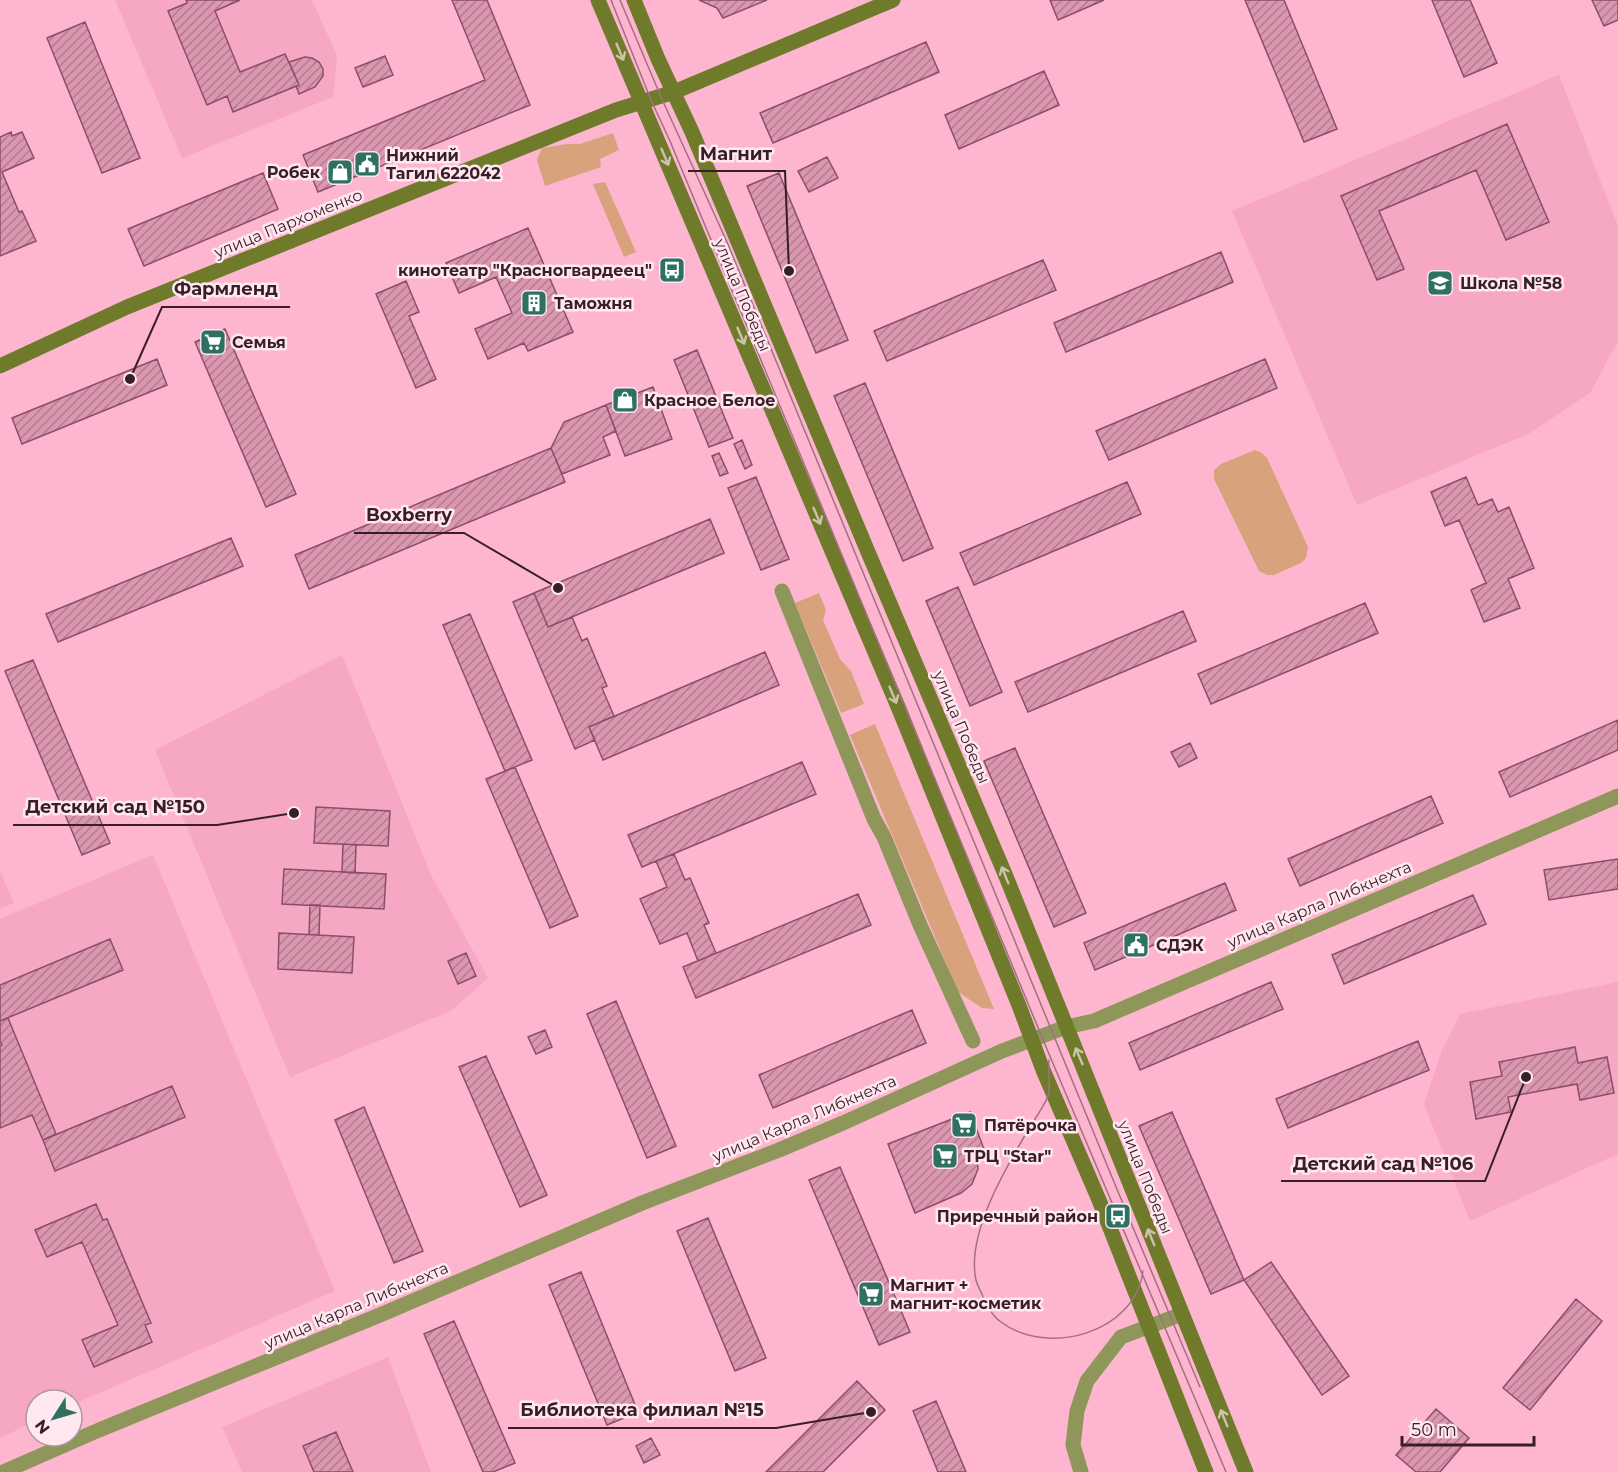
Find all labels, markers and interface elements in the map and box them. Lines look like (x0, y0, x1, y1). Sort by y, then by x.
one-way arrow (615, 42, 626, 60)
callout: Магнит (688, 135, 785, 171)
text: Магнит (700, 143, 773, 165)
place label: Нижний Тагил 622042 (386, 146, 501, 183)
one-way arrow (660, 147, 671, 165)
public building icon: Нижний Тагил 622042 (352, 149, 382, 179)
shop icon: Робек (325, 157, 355, 187)
place label: Робек (267, 163, 321, 182)
street label: улица Пархоменко (210, 185, 365, 262)
street label: улица Победы (710, 235, 775, 354)
bus stop icon: кинотеатр "Красногвардеец" (657, 255, 687, 285)
place label: кинотеатр "Красногвардеец" (398, 261, 652, 280)
school or university icon: Школа №58 (1425, 268, 1455, 298)
callout: Фармленд (162, 271, 290, 307)
place label: Школа №58 (1460, 274, 1562, 293)
text: Фармленд (174, 278, 278, 300)
building icon: Таможня (519, 288, 549, 318)
place label: Таможня (554, 294, 632, 313)
supermarket icon: Семья (198, 327, 228, 357)
one-way arrow (736, 327, 747, 345)
place label: Семья (232, 333, 286, 352)
shop icon: Красное Белое (610, 385, 640, 415)
place label: Красное Белое (644, 391, 776, 410)
callout: Boxberry (354, 497, 464, 533)
text: Boxberry (366, 504, 452, 526)
one-way arrow (812, 506, 823, 525)
street label: улица Победы (929, 667, 994, 786)
one-way arrow (888, 686, 899, 704)
callout: Детский сад №150 (13, 789, 217, 825)
text: Детский сад №150 (25, 796, 205, 818)
street label: улица Карла Либкнехта (1223, 857, 1414, 952)
one-way arrow (999, 867, 1010, 885)
public building icon: СДЭК (1121, 930, 1151, 960)
place label: СДЭК (1156, 936, 1204, 955)
one-way arrow (1073, 1047, 1084, 1066)
street label: улица Карла Либкнехта (708, 1071, 899, 1166)
supermarket icon: Пятёрочка (949, 1110, 979, 1140)
place label: Пятёрочка (984, 1116, 1077, 1135)
street label: улица Победы (1114, 1117, 1177, 1237)
supermarket icon: ТРЦ "Star" (930, 1141, 960, 1171)
callout: Детский сад №106 (1281, 1145, 1485, 1181)
place label: ТРЦ "Star" (964, 1147, 1051, 1166)
text: Детский сад №106 (1293, 1153, 1474, 1175)
bus stop icon: Приречный район (1103, 1201, 1133, 1231)
place label: Приречный район (937, 1207, 1098, 1226)
one-way arrow (1145, 1228, 1156, 1247)
street label: улица Карла Либкнехта (260, 1258, 451, 1353)
place label: Магнит + магнит-косметик (890, 1276, 1042, 1313)
supermarket icon: Магнит + магнит-косметик (856, 1279, 886, 1309)
north arrow (24, 1388, 84, 1448)
callout: Библиотека филиал №15 (508, 1392, 776, 1428)
text: Библиотека филиал №15 (520, 1399, 764, 1421)
one-way arrow (1218, 1409, 1229, 1428)
scale bar (1402, 1409, 1534, 1447)
text: N (31, 1416, 54, 1438)
text: 50 m (1411, 1419, 1457, 1441)

